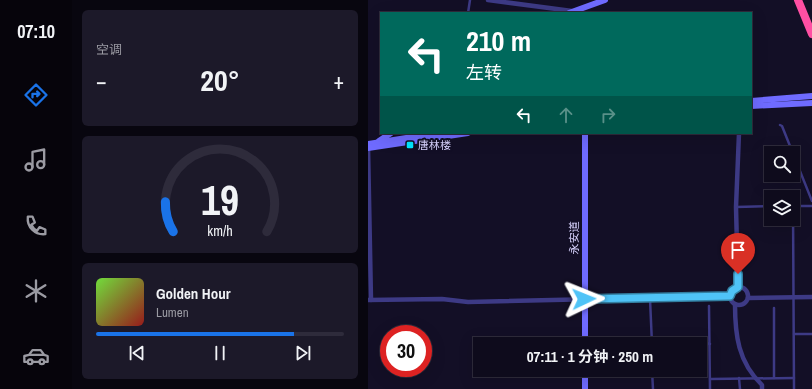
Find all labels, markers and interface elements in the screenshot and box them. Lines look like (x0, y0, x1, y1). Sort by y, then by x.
text: 07:10 (17, 19, 55, 44)
text: 210 m (466, 22, 531, 60)
icon: left (400, 28, 452, 80)
text: 空调 (96, 41, 122, 58)
text: 20° (200, 60, 240, 100)
text: 左转 (466, 60, 502, 85)
text: − (96, 66, 107, 96)
text: + (333, 66, 344, 96)
icon: directions (22, 81, 50, 109)
icon: left (513, 104, 535, 126)
icon: ahead (555, 104, 577, 126)
icon: right (597, 104, 619, 126)
place label: 唐林楼 (418, 138, 451, 152)
marker: 唐林楼 (405, 140, 415, 150)
icon: music (22, 146, 50, 174)
map controls (764, 146, 800, 226)
button: search (764, 146, 800, 182)
text: 19 (201, 172, 239, 228)
button: layers (764, 190, 800, 226)
icon: phone (22, 212, 50, 240)
text: km/h (207, 221, 233, 240)
street label: 永安道 (567, 222, 581, 255)
pin (721, 233, 755, 274)
icon: arrive (727, 239, 749, 261)
icon: climate (22, 277, 50, 305)
position arrow (563, 278, 605, 320)
text: Golden Hour (156, 283, 231, 304)
text: Lumen (156, 304, 189, 321)
speed limit sign: 30 (380, 325, 432, 377)
icon: car (22, 342, 50, 370)
icon: previous (126, 342, 148, 364)
icon: pause (209, 342, 231, 364)
icon: next (292, 342, 314, 364)
text: 07:11 · 1 分钟 · 250 m (527, 346, 653, 367)

